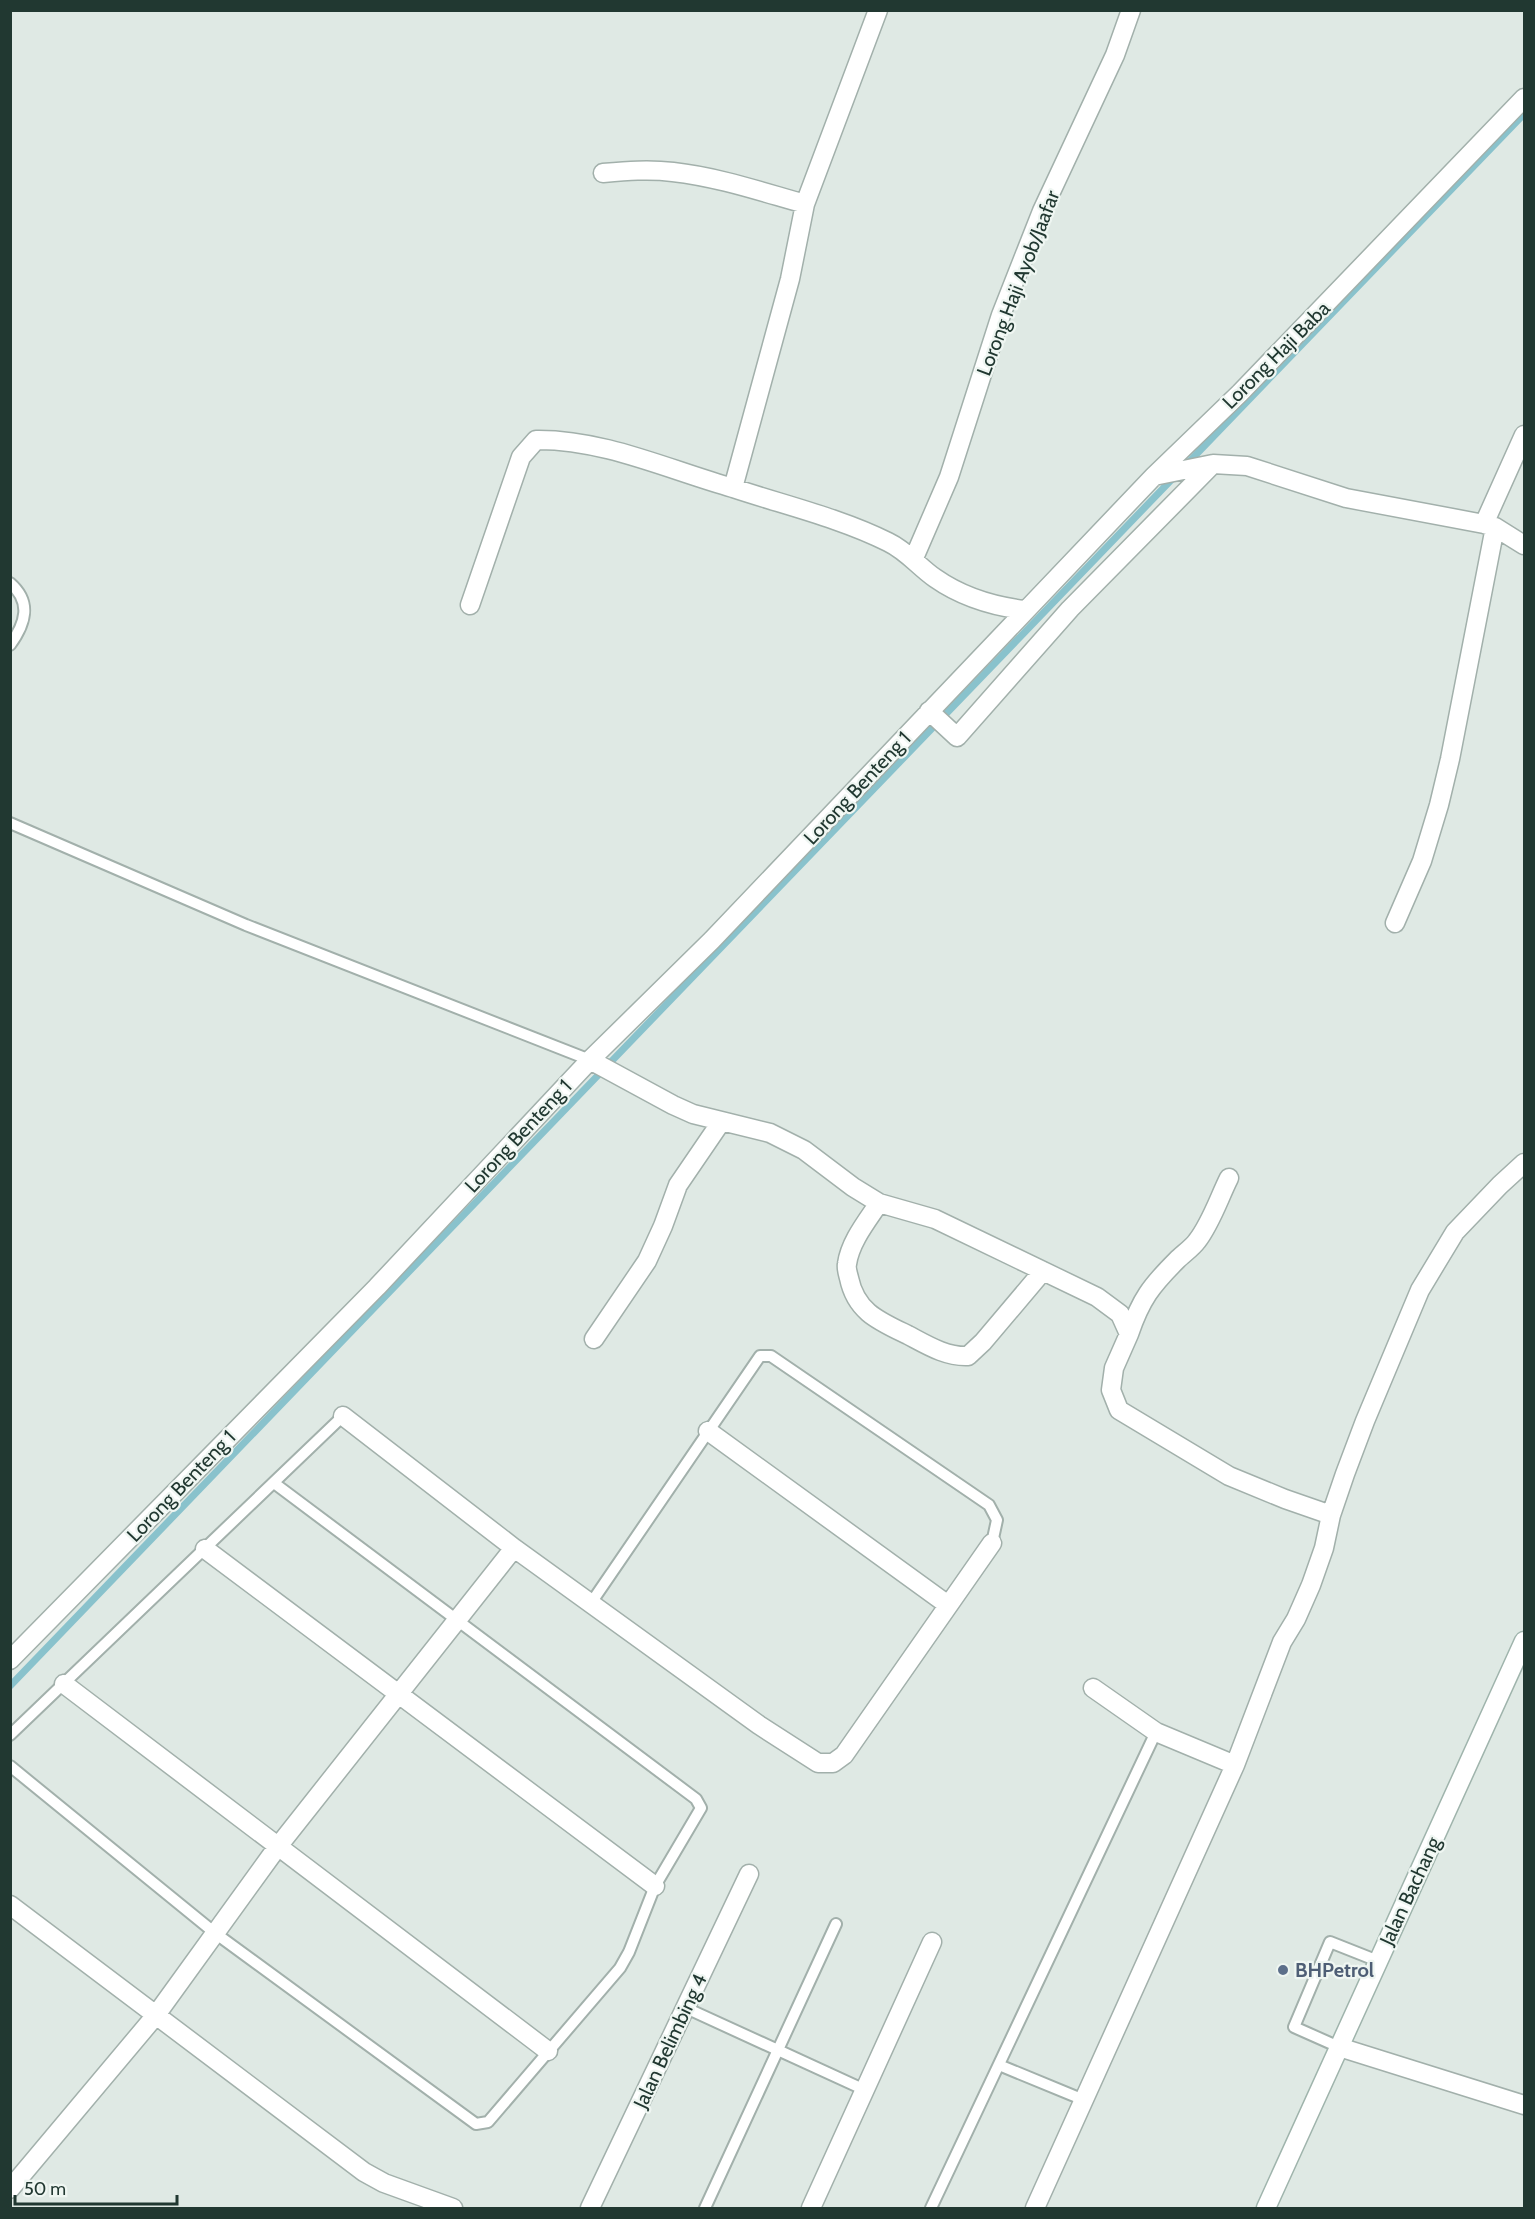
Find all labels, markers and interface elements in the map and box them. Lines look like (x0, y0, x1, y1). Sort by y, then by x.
street label: Lorong Haji Ayob/Jaafar (972, 186, 1065, 379)
street label: Lorong Haji Baba (1217, 296, 1335, 414)
street label: Lorong Benteng 1 (799, 727, 915, 849)
street label: Lorong Benteng 1 (460, 1075, 576, 1197)
street label: Lorong Benteng 1 (122, 1425, 240, 1547)
street label: Jalan Bachang (1374, 1832, 1446, 1950)
place label: BHPetrol (1295, 1958, 1374, 1982)
marker: BHPetrol (1276, 1963, 1290, 1977)
street label: Jalan Belimbing 4 (628, 1970, 712, 2113)
scale bar (15, 2168, 177, 2206)
text: 50 m (24, 2178, 66, 2200)

